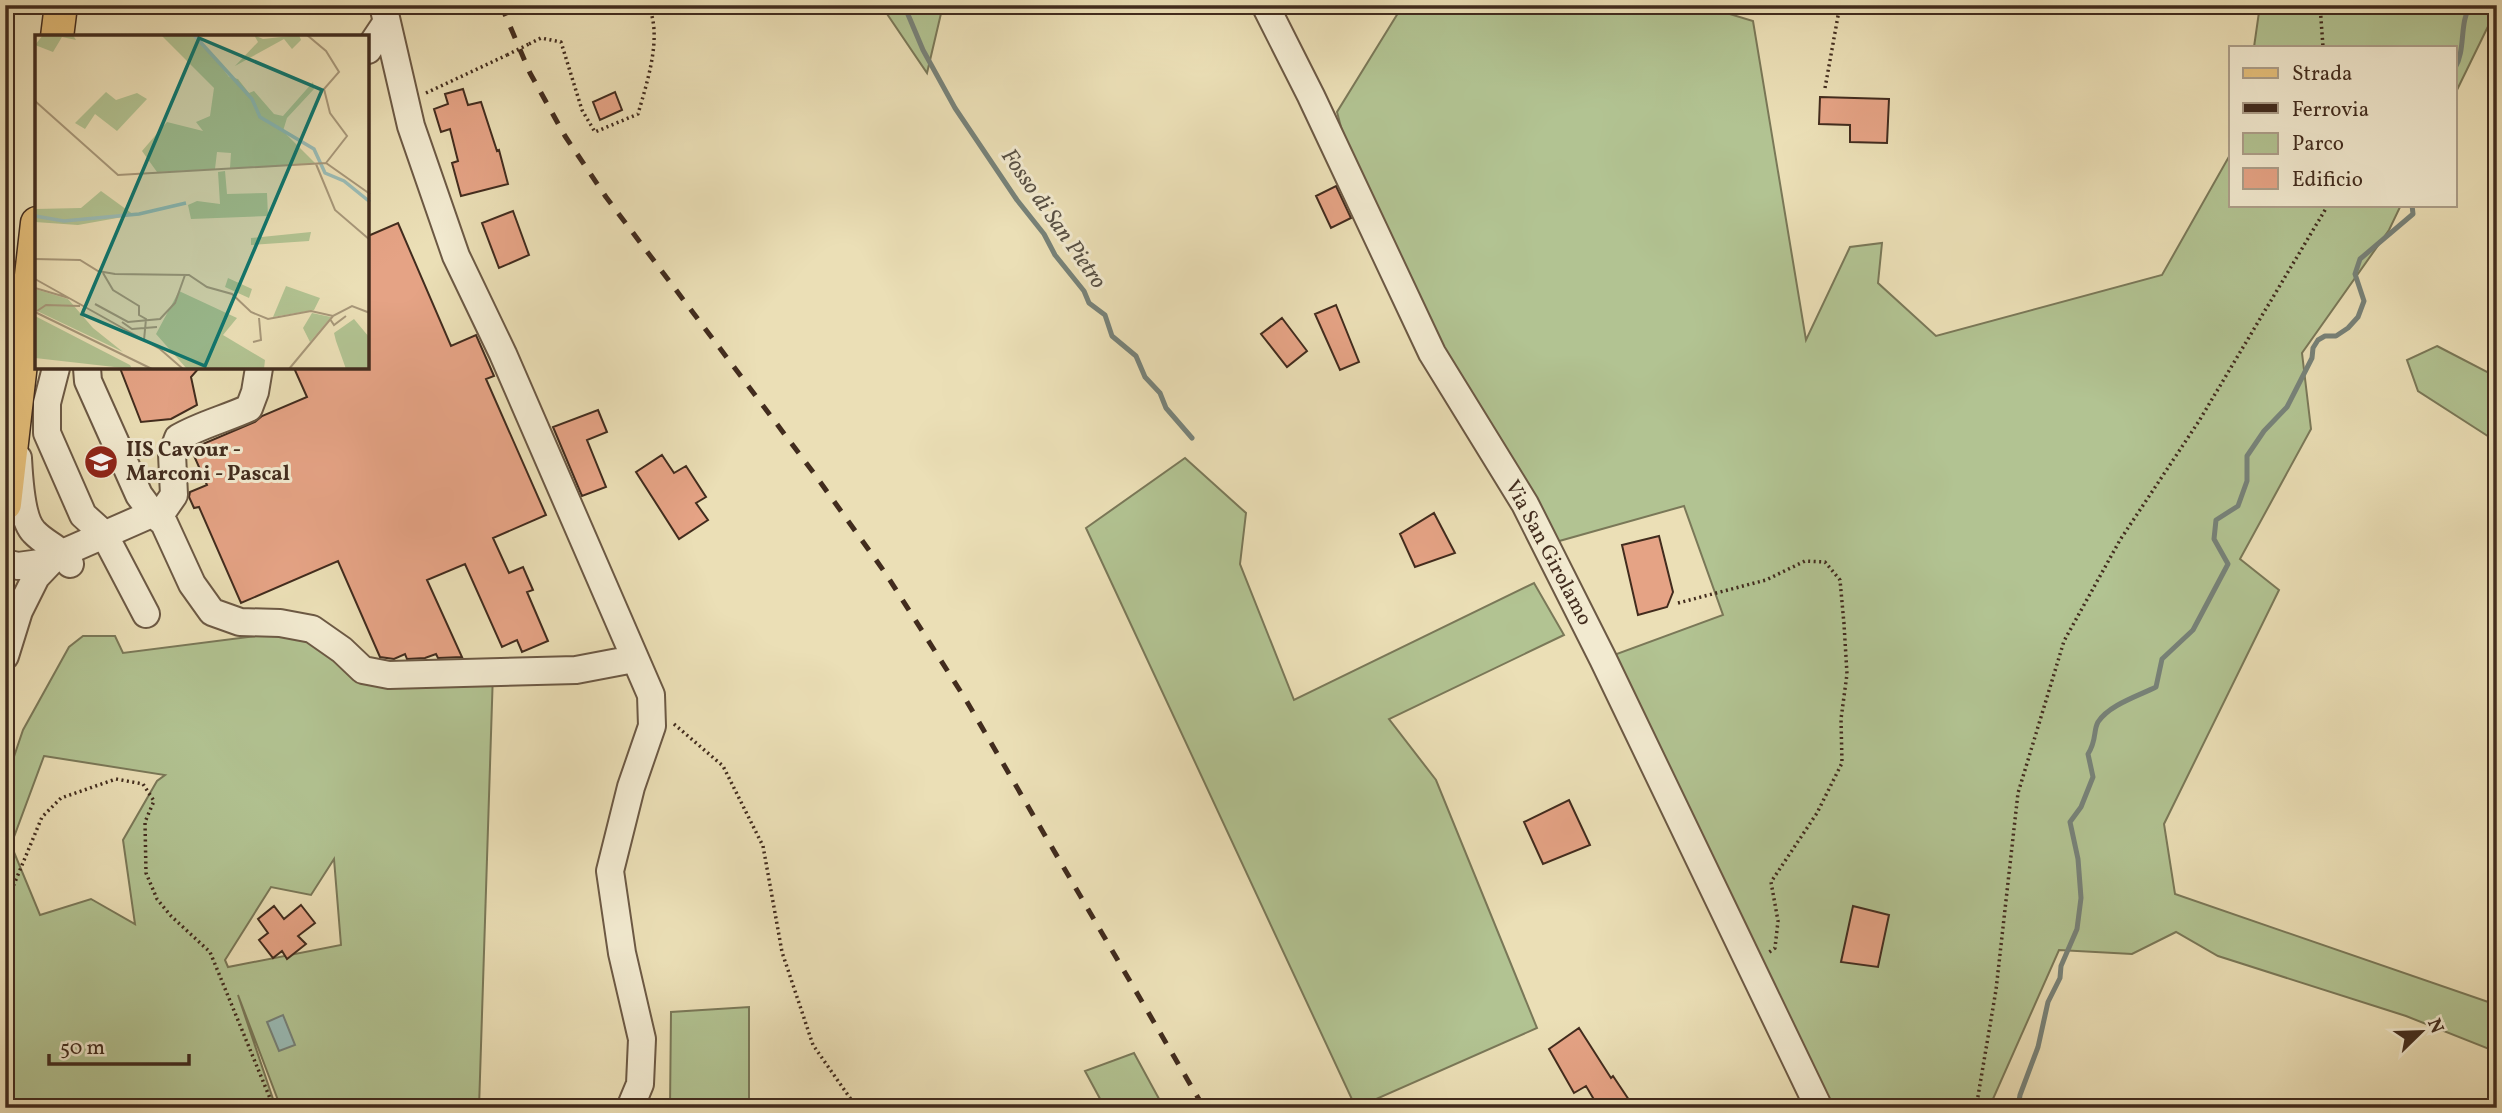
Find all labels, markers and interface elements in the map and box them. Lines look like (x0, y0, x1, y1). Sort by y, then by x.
inset map (35, 35, 369, 369)
legend (2229, 46, 2456, 206)
text: Strada (2292, 60, 2353, 89)
text: Ferrovia (2292, 96, 2369, 125)
text: Parco (2292, 130, 2344, 159)
water label: Fosso di San Pietro (993, 142, 1114, 296)
text: Edificio (2292, 166, 2363, 195)
place label: IIS Cavour - Marconi - Pascal (126, 436, 290, 489)
school or university icon: IIS Cavour - Marconi - Pascal (82, 443, 120, 481)
street label: Via San Girolamo (1497, 475, 1599, 631)
north arrow (2386, 998, 2456, 1068)
text: N (2420, 1015, 2450, 1038)
scale bar (49, 1022, 189, 1066)
text: 50 m (60, 1034, 105, 1063)

